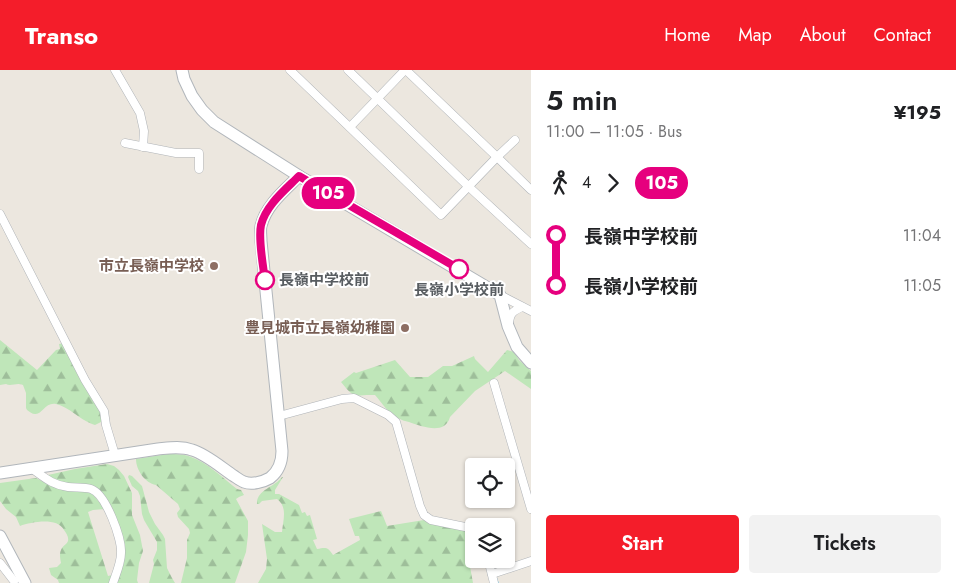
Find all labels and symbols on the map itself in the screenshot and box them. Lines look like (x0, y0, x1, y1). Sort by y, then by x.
line badge: 105 (299, 177, 357, 209)
place label: 市立長嶺中学校 (99, 255, 204, 277)
marker: 長嶺小学校前 (449, 259, 469, 279)
marker: 市立長嶺中学校 (208, 260, 220, 272)
place label: 長嶺中学校前 (279, 269, 369, 291)
marker: 長嶺中学校前 (255, 270, 275, 290)
place label: 長嶺小学校前 (414, 279, 504, 301)
place label: 豊見城市立長嶺幼稚園 (245, 317, 395, 339)
marker: 豊見城市立長嶺幼稚園 (399, 322, 411, 334)

